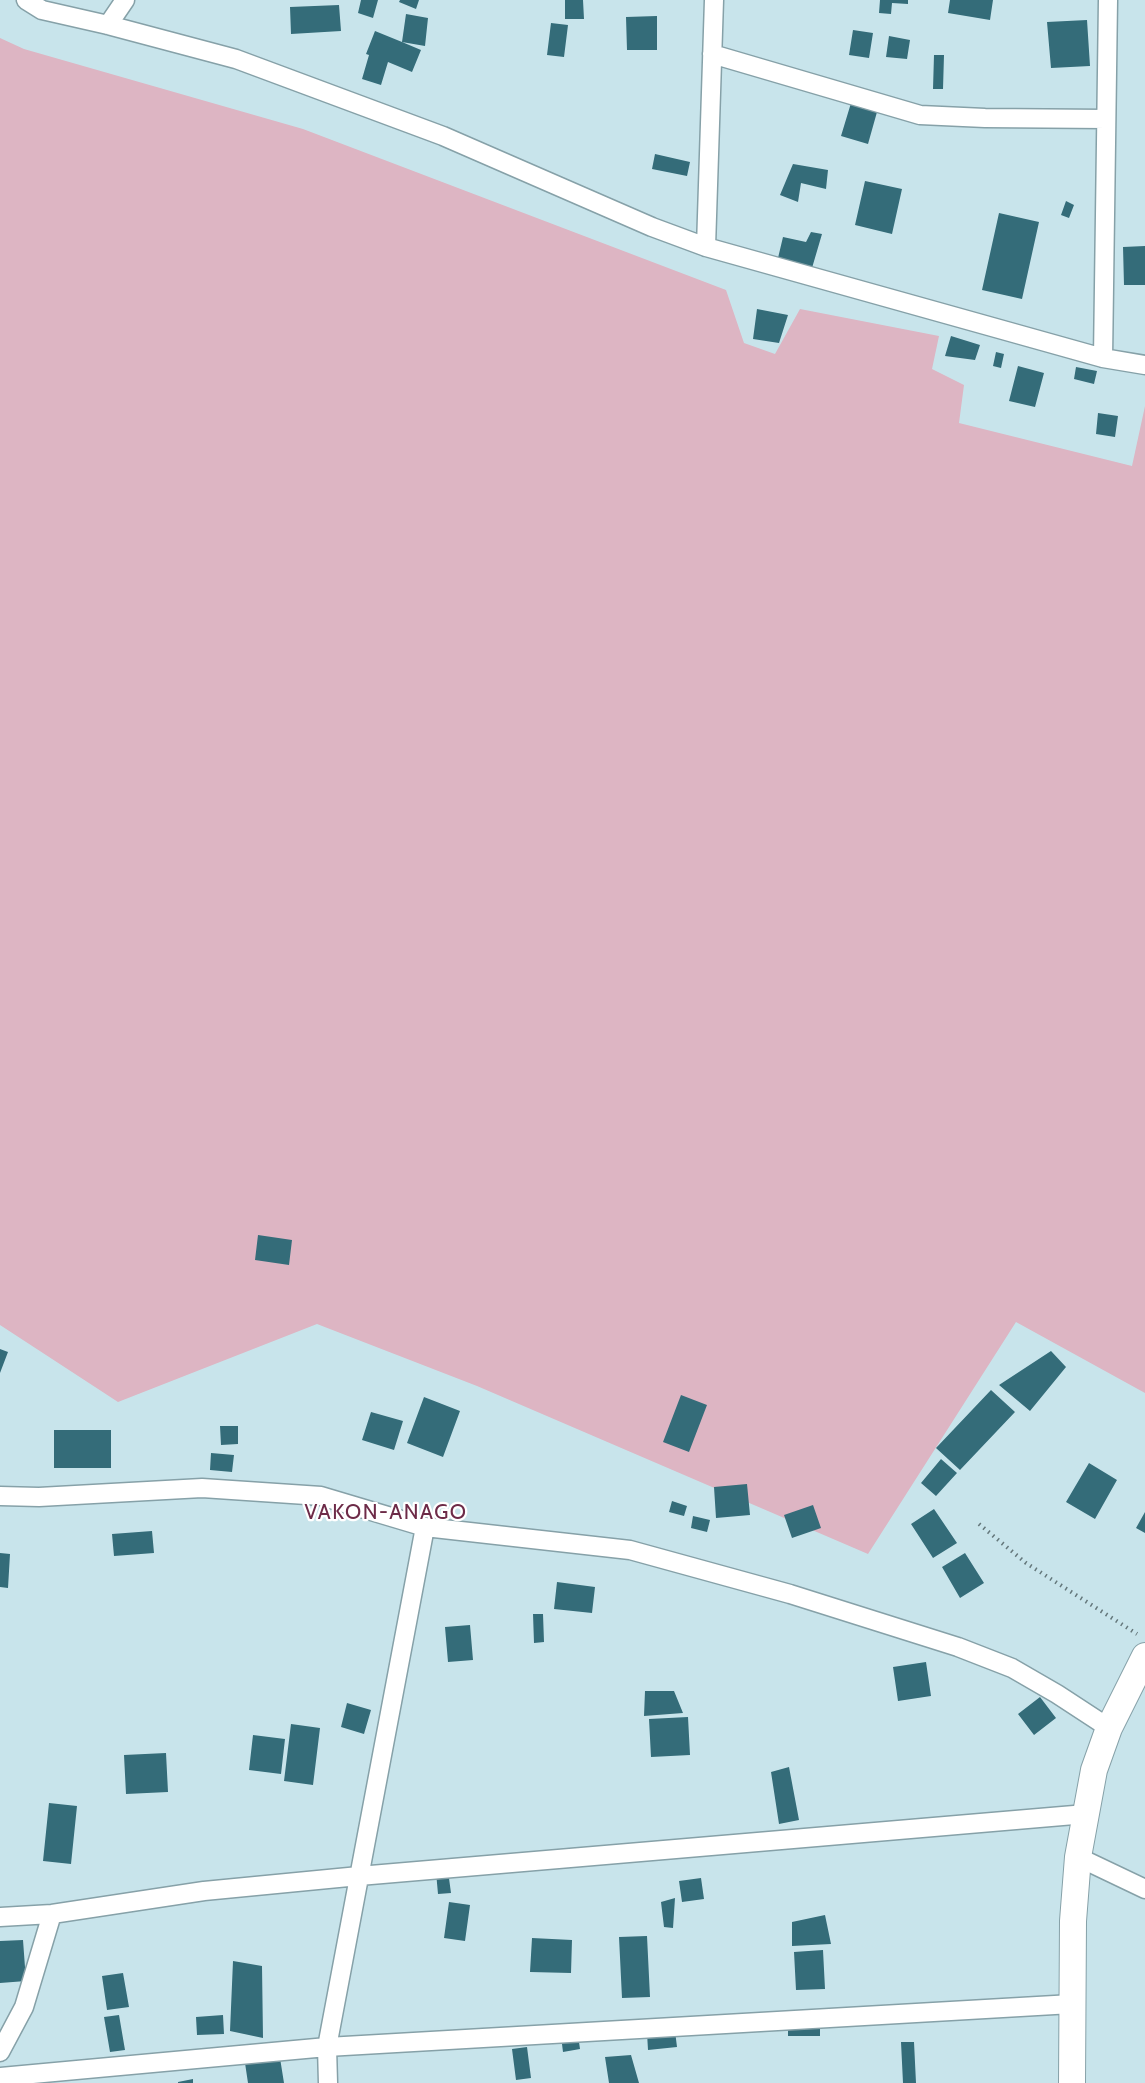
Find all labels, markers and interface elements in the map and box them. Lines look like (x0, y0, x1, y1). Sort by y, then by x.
district label: VAKON-ANAGO (304, 1500, 468, 1526)

